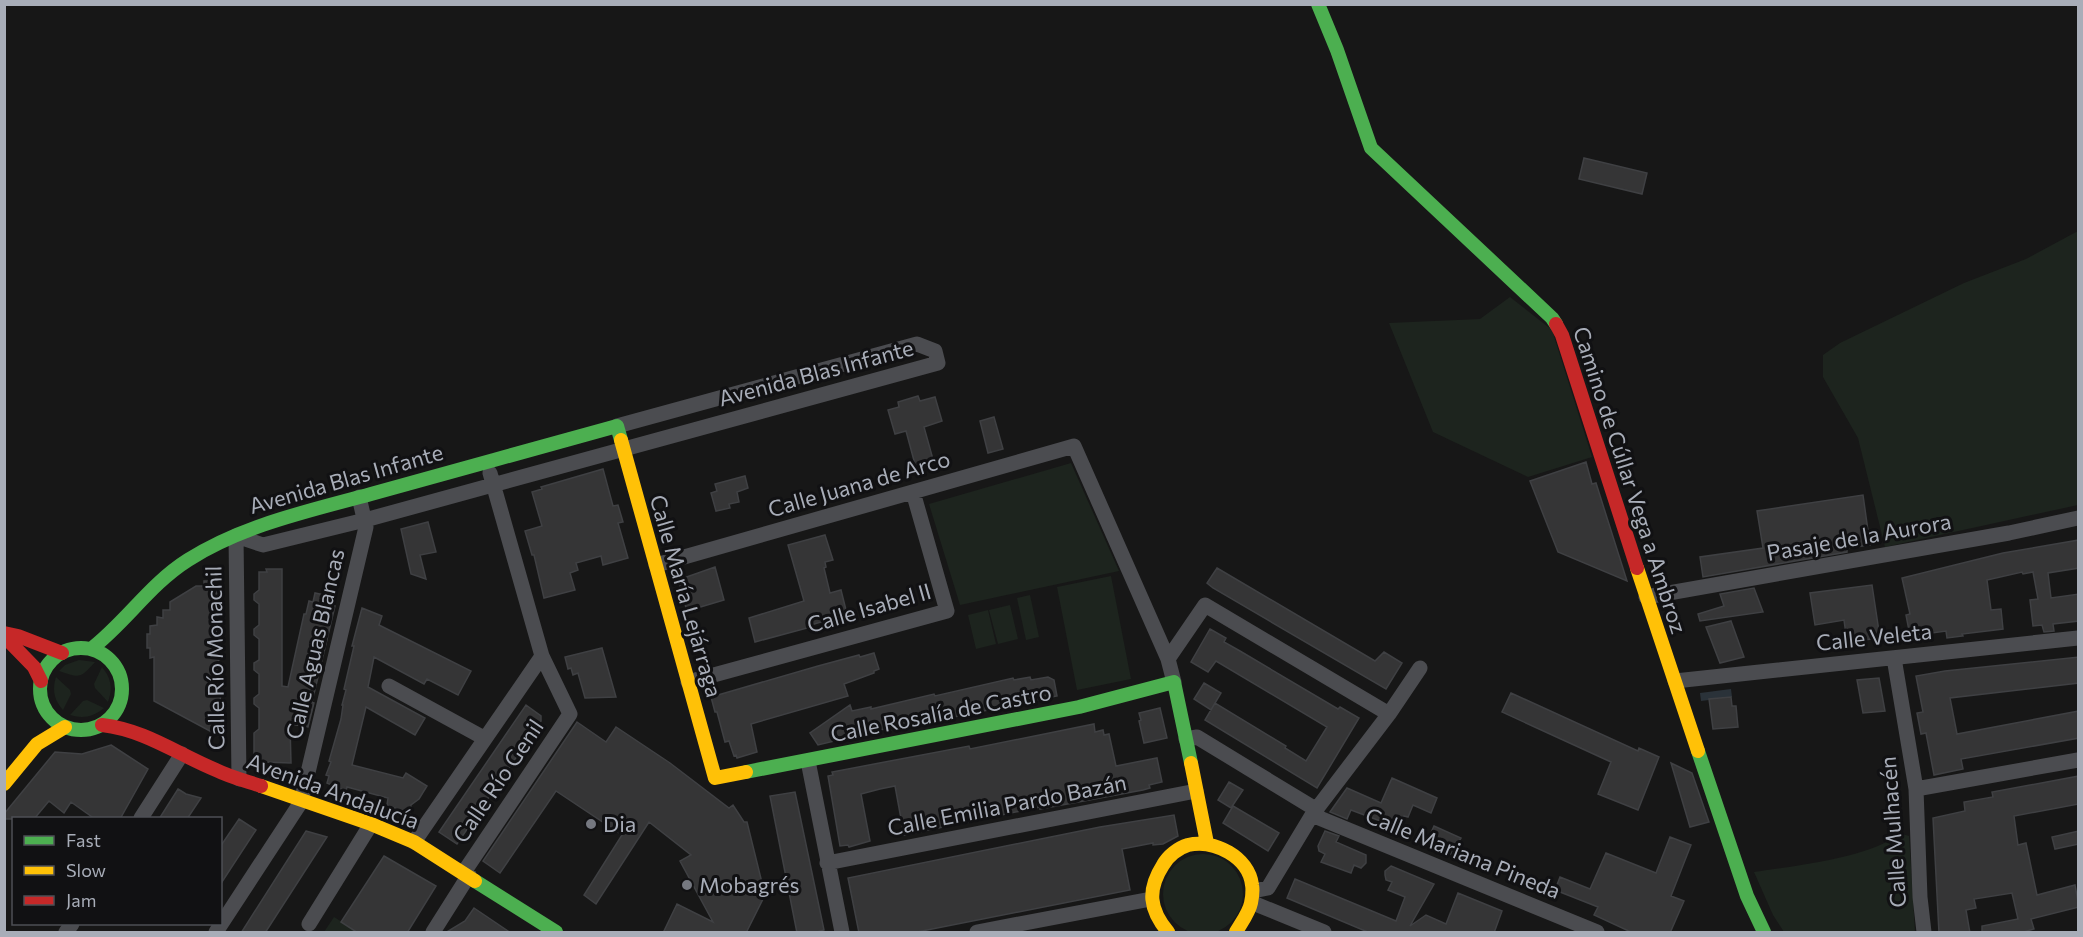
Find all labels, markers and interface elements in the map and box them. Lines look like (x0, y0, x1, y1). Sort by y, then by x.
street label: Camino de Cúllar Vega a Ambroz (1568, 323, 1693, 637)
street label: Avenida Blas Infante (715, 333, 916, 412)
street label: Avenida Blas Infante (246, 438, 446, 519)
street label: Calle Juana de Arco (765, 445, 953, 522)
street label: Calle María Lejárraga (645, 491, 728, 700)
street label: Pasaje de la Aurora (1765, 507, 1953, 566)
street label: Calle Aguas Blancas (279, 546, 350, 742)
street label: Calle Río Monachil (199, 566, 230, 750)
street label: Calle Isabel II (804, 577, 934, 638)
street label: Calle Veleta (1815, 617, 1933, 656)
street label: Calle Rosalía de Castro (828, 678, 1054, 747)
street label: Calle Río Genil (446, 714, 549, 848)
street label: Avenida Andalucía (243, 747, 423, 834)
street label: Calle Mulhacén (1874, 755, 1911, 909)
street label: Calle Emilia Pardo Bazán (885, 768, 1129, 841)
street label: Calle Mariana Pineda (1362, 801, 1565, 904)
place label: Dia (603, 810, 636, 837)
legend (12, 817, 222, 925)
marker: Dia (584, 817, 598, 831)
text: Fast (66, 829, 101, 851)
text: Slow (66, 859, 106, 881)
place label: Mobagrés (699, 871, 800, 898)
marker: Mobagrés (680, 878, 694, 892)
text: Jam (66, 889, 96, 911)

